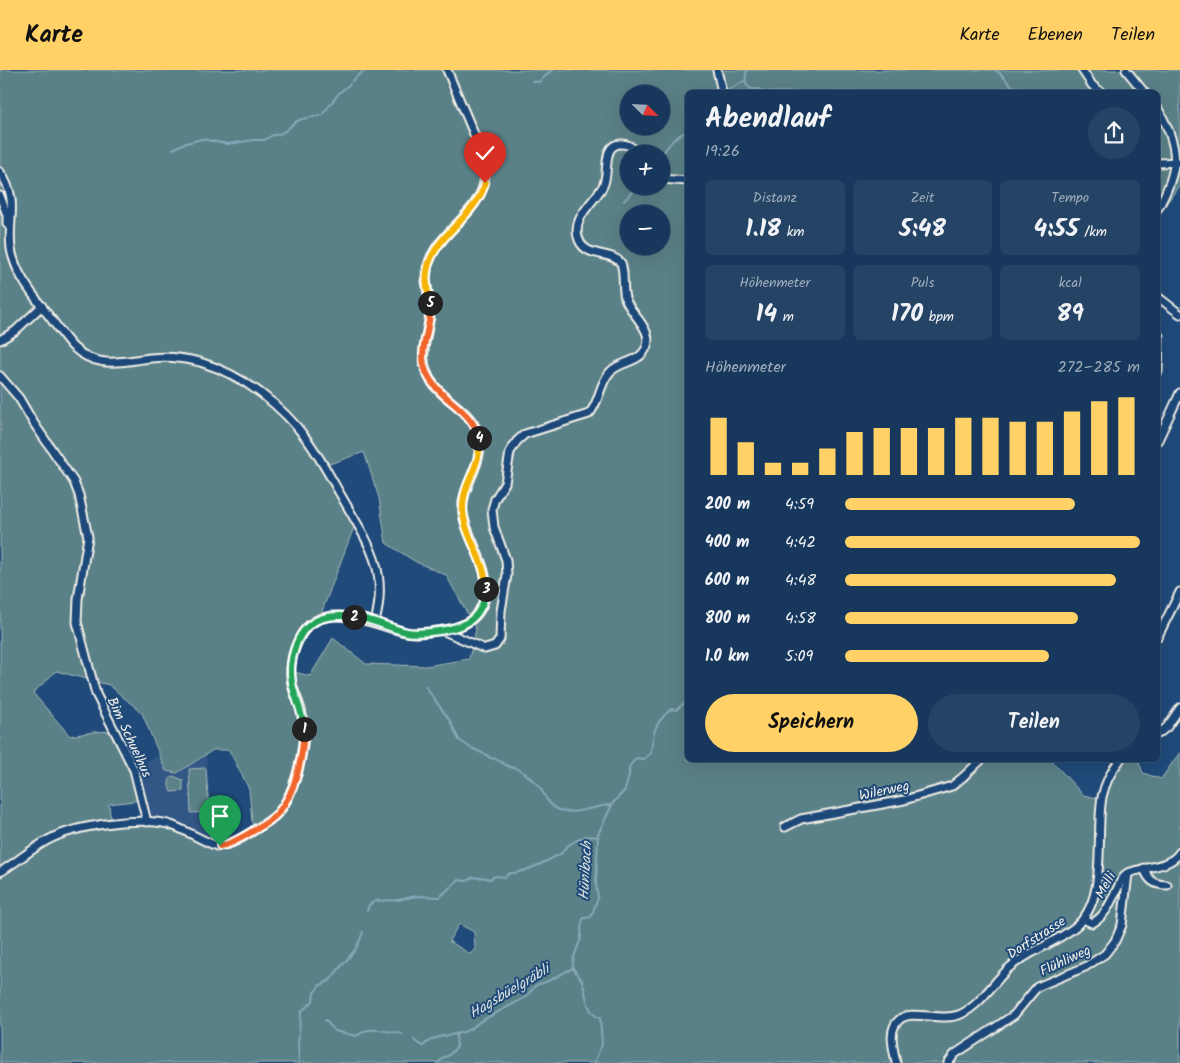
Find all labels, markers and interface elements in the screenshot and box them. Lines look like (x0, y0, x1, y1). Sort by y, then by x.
text: Karte (25, 16, 83, 55)
text: Karte (959, 21, 1000, 50)
text: Ebenen (1028, 21, 1083, 50)
text: Teilen (1111, 21, 1155, 50)
north arrow (620, 85, 670, 135)
map controls (620, 85, 670, 255)
text: Abendlauf (705, 97, 830, 142)
button: share (1088, 107, 1140, 159)
pin (464, 132, 506, 183)
icon: check (471, 139, 499, 167)
text: 19:26 (705, 139, 740, 164)
button: + (620, 145, 670, 195)
text: Distanz (753, 187, 797, 209)
text: Zeit (911, 187, 934, 209)
text: Tempo (1051, 187, 1089, 209)
button: − (620, 205, 670, 255)
text: 1.18 (745, 209, 781, 249)
text: 5:48 (899, 209, 946, 249)
text: 4:55 (1033, 209, 1079, 249)
text: km (781, 221, 804, 243)
text: /km (1079, 221, 1107, 243)
text: Höhenmeter (739, 272, 810, 294)
text: Puls (911, 272, 934, 294)
text: kcal (1059, 272, 1082, 294)
pin: 5 (418, 290, 442, 316)
text: 5 (427, 292, 434, 314)
text: 14 (756, 294, 777, 334)
text: 170 (891, 294, 923, 334)
text: 89 (1056, 294, 1084, 334)
text: m (777, 306, 794, 328)
text: bpm (923, 306, 954, 328)
text: Höhenmeter (705, 355, 786, 380)
text: 272–285 m (1058, 355, 1140, 380)
pin: 4 (466, 426, 492, 450)
text: 4 (476, 427, 483, 449)
text: 200 m (705, 492, 750, 517)
text: 4:59 (785, 492, 814, 517)
text: 400 m (705, 530, 749, 555)
text: 4:42 (785, 530, 816, 555)
text: 600 m (705, 568, 749, 593)
text: 4:48 (785, 568, 816, 593)
pin: 3 (474, 576, 498, 602)
text: 3 (483, 578, 490, 600)
pin: 2 (342, 604, 366, 630)
text: 2 (350, 606, 359, 628)
text: 800 m (705, 606, 750, 631)
text: 4:58 (785, 606, 816, 631)
text: 1.0 km (705, 644, 749, 669)
text: 5:09 (785, 644, 813, 669)
street label: Bim Schuelhus (101, 693, 157, 781)
button: Speichern (705, 694, 918, 752)
button: Teilen (928, 694, 1140, 752)
pin: 1 (292, 716, 316, 742)
text: 1 (302, 718, 307, 740)
street label: Wilerweg (857, 775, 911, 807)
pin (199, 795, 241, 846)
icon: arrive (206, 802, 234, 830)
water label: Hünibach (572, 839, 600, 901)
street label: Melli (1090, 868, 1122, 903)
street label: Dorfstrasse (1003, 910, 1071, 965)
street label: Flühliweg (1036, 940, 1095, 982)
water label: Hagsbüelgräbli (465, 957, 557, 1025)

